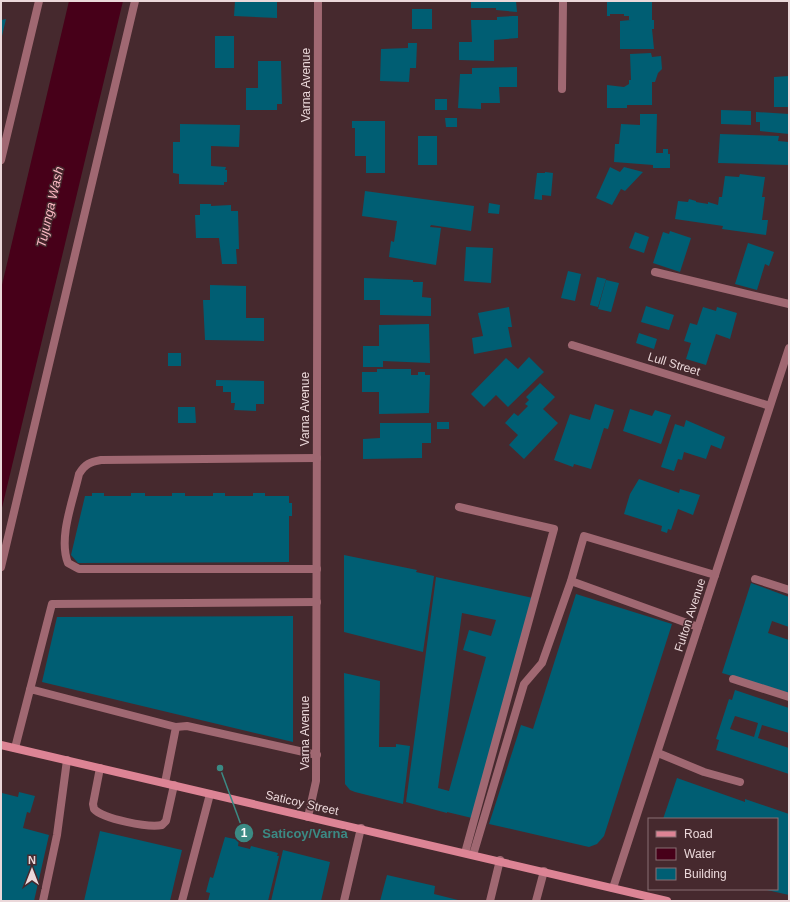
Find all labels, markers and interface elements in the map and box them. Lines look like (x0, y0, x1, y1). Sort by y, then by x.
street label: Varna Avenue (299, 48, 313, 122)
water label: Tujunga Wash (33, 165, 67, 249)
street label: Lull Street (646, 349, 703, 379)
street label: Varna Avenue (298, 372, 312, 446)
street label: Fulton Avenue (672, 576, 709, 654)
street label: Varna Avenue (298, 696, 312, 770)
street label: Saticoy Street (264, 788, 341, 818)
legend (648, 818, 778, 890)
callout: Saticoy/Varna (234, 821, 355, 846)
text: 1 (241, 826, 248, 840)
text: Saticoy/Varna (262, 826, 348, 841)
text: Road (684, 827, 713, 841)
text: Water (684, 847, 716, 861)
north arrow (12, 850, 52, 890)
text: N (28, 854, 36, 866)
text: Building (684, 867, 727, 881)

